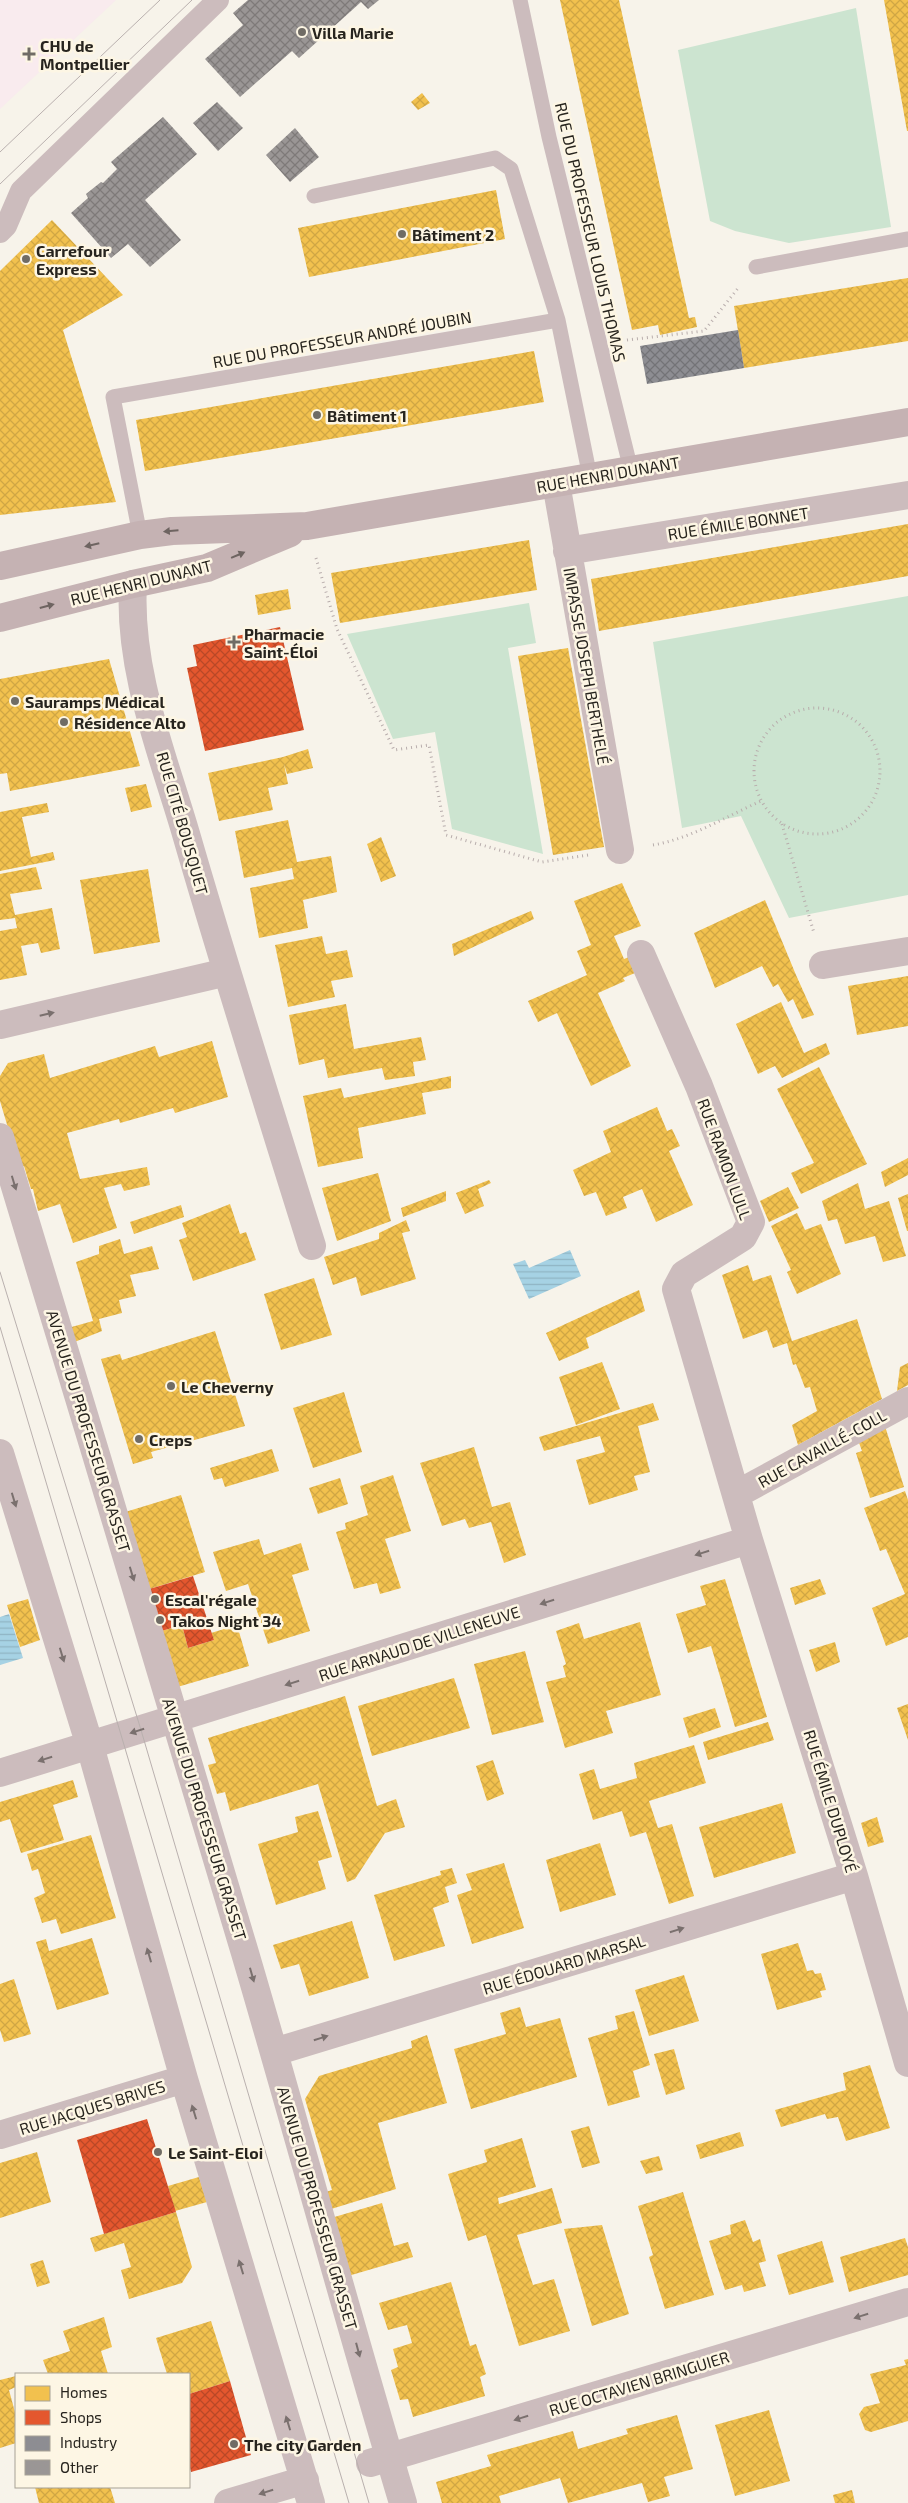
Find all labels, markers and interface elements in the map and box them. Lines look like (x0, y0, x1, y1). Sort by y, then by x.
place label: Villa Marie (312, 23, 394, 42)
marker: Villa Marie (296, 26, 308, 38)
place label: CHU de Montpellier (40, 36, 130, 73)
marker: CHU de Montpellier (22, 47, 36, 61)
street label: RUE DU PROFESSEUR LOUIS THOMAS (552, 100, 630, 364)
place label: Bâtiment 2 (412, 225, 494, 244)
marker: Bâtiment 2 (396, 228, 408, 240)
place label: Carrefour Express (36, 241, 109, 278)
marker: Carrefour Express (20, 253, 32, 265)
street label: RUE DU PROFESSEUR ANDRÉ JOUBIN (211, 307, 473, 371)
place label: Bâtiment 1 (327, 406, 407, 425)
marker: Bâtiment 1 (311, 409, 323, 421)
street label: RUE HENRI DUNANT (535, 452, 681, 496)
street label: RUE ÉMILE BONNET (666, 502, 810, 544)
one-way arrow (163, 527, 179, 535)
one-way arrow (85, 541, 100, 549)
one-way arrow (231, 550, 245, 558)
street label: RUE HENRI DUNANT (68, 555, 214, 609)
street label: IMPASSE JOSEPH BERTHELÉ (560, 566, 614, 766)
one-way arrow (40, 602, 55, 610)
place label: Pharmacie Saint-Éloi (244, 624, 324, 661)
marker: Pharmacie Saint-Éloi (228, 636, 240, 648)
place label: Sauramps Médical (25, 692, 165, 711)
marker: Sauramps Médical (9, 695, 21, 707)
place label: Résidence Alto (74, 713, 186, 732)
marker: Résidence Alto (58, 716, 70, 728)
street label: RUE CITÉ BOUSQUET (152, 749, 213, 897)
one-way arrow (40, 1010, 55, 1018)
street label: RUE RAMON LULL (694, 1096, 756, 1222)
one-way arrow (11, 1176, 19, 1191)
street label: AVENUE DU PROFESSEUR GRASSET (43, 1308, 135, 1554)
place label: Le Cheverny (181, 1377, 273, 1397)
marker: Le Cheverny (165, 1380, 177, 1392)
street label: RUE CAVAILLÉ-COLL (755, 1405, 889, 1491)
place label: Creps (149, 1430, 192, 1449)
marker: Creps (133, 1433, 145, 1445)
one-way arrow (11, 1493, 19, 1508)
one-way arrow (694, 1550, 709, 1558)
one-way arrow (128, 1566, 136, 1581)
place label: Escal'régale (165, 1590, 257, 1609)
marker: Escal'régale (149, 1593, 161, 1605)
one-way arrow (539, 1599, 554, 1607)
street label: RUE ARNAUD DE VILLENEUVE (316, 1601, 522, 1685)
place label: Takos Night 34 (170, 1611, 282, 1630)
marker: Takos Night 34 (154, 1614, 166, 1626)
one-way arrow (59, 1648, 66, 1663)
one-way arrow (284, 1679, 299, 1687)
street label: AVENUE DU PROFESSEUR GRASSET (159, 1696, 251, 1942)
street label: RUE ÉMILE DUPLOYÉ (800, 1727, 862, 1875)
one-way arrow (129, 1728, 144, 1735)
one-way arrow (37, 1756, 52, 1764)
one-way arrow (670, 1925, 685, 1933)
street label: RUE ÉDOUARD MARSAL (480, 1930, 648, 1998)
one-way arrow (144, 1948, 152, 1963)
one-way arrow (248, 1968, 256, 1983)
one-way arrow (313, 2033, 328, 2041)
street label: RUE JACQUES BRIVES (17, 2076, 168, 2139)
street label: AVENUE DU PROFESSEUR GRASSET (274, 2084, 362, 2332)
one-way arrow (189, 2104, 197, 2119)
place label: Le Saint-Eloi (168, 2143, 263, 2162)
marker: Le Saint-Eloi (152, 2146, 164, 2158)
one-way arrow (236, 2259, 244, 2274)
one-way arrow (854, 2313, 869, 2321)
one-way arrow (354, 2343, 362, 2358)
street label: RUE OCTAVIEN BRINGUIER (547, 2346, 731, 2419)
legend (15, 2373, 190, 2488)
text: Homes (60, 2383, 107, 2401)
text: Shops (60, 2408, 102, 2426)
one-way arrow (283, 2415, 291, 2430)
one-way arrow (514, 2415, 529, 2423)
text: Industry (60, 2433, 117, 2451)
place label: The city Garden (244, 2435, 361, 2455)
marker: The city Garden (228, 2438, 240, 2450)
text: Other (60, 2458, 99, 2476)
one-way arrow (259, 2488, 274, 2496)

